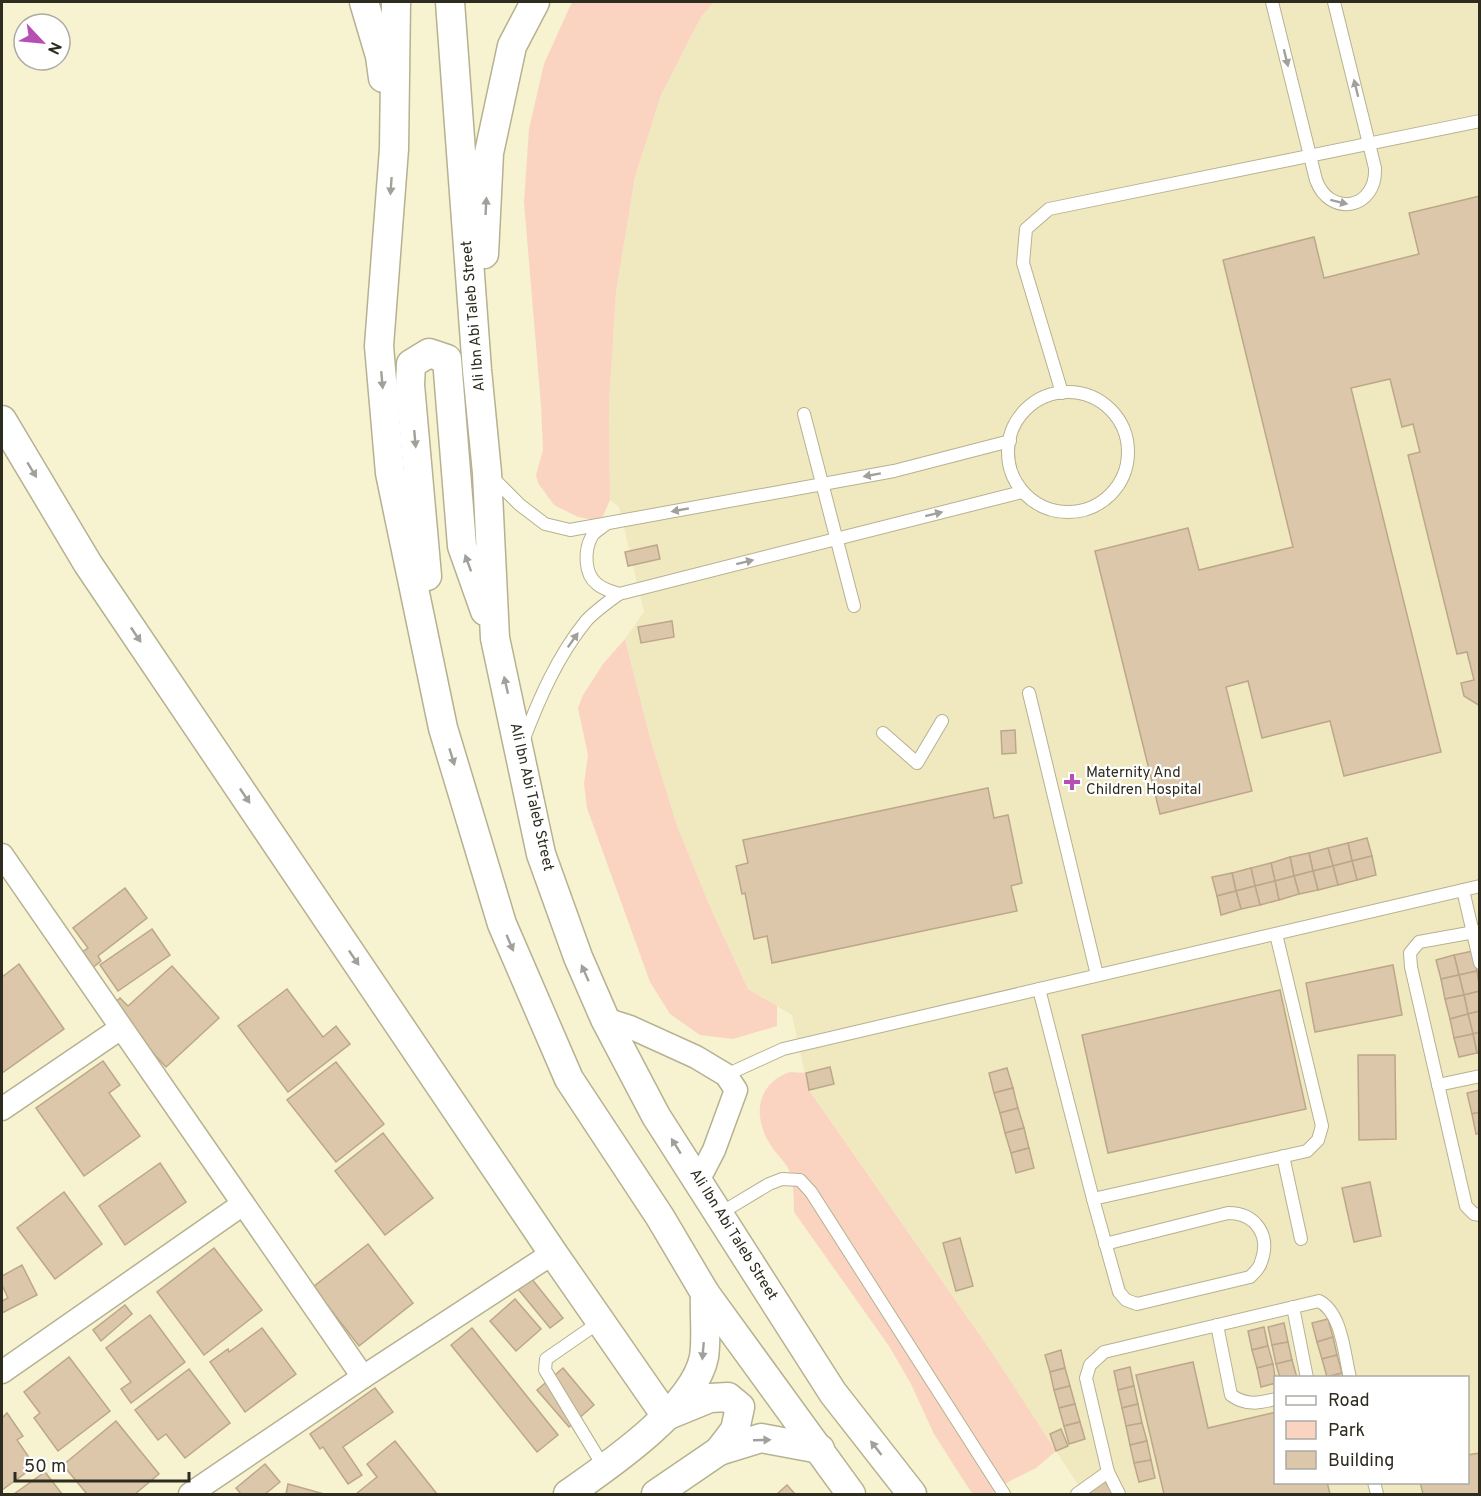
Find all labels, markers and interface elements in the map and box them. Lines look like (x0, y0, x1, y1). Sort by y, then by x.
north arrow (12, 12, 72, 72)
text: N (42, 38, 65, 57)
one-way arrow (1282, 49, 1292, 67)
one-way arrow (1350, 79, 1360, 97)
one-way arrow (386, 176, 396, 195)
one-way arrow (482, 197, 491, 216)
one-way arrow (1330, 197, 1348, 207)
street label: Ali Ibn Abi Taleb Street (458, 240, 490, 392)
one-way arrow (377, 371, 387, 390)
one-way arrow (410, 430, 420, 449)
one-way arrow (26, 462, 37, 478)
one-way arrow (862, 471, 881, 480)
one-way arrow (670, 506, 689, 515)
one-way arrow (925, 509, 943, 519)
one-way arrow (463, 554, 473, 572)
one-way arrow (736, 557, 754, 566)
one-way arrow (130, 626, 142, 642)
one-way arrow (567, 632, 579, 648)
one-way arrow (500, 676, 510, 694)
street label: Ali Ibn Abi Taleb Street (505, 721, 557, 873)
one-way arrow (448, 748, 457, 766)
place label: Maternity And Children Hospital (1086, 764, 1201, 800)
marker: Maternity And Children Hospital (1063, 773, 1081, 791)
one-way arrow (240, 788, 251, 804)
one-way arrow (506, 934, 516, 952)
one-way arrow (349, 950, 360, 966)
one-way arrow (581, 965, 590, 982)
one-way arrow (670, 1138, 681, 1154)
street label: Ali Ibn Abi Taleb Street (685, 1166, 781, 1304)
one-way arrow (698, 1342, 708, 1361)
legend (1274, 1376, 1469, 1484)
text: Road (1328, 1390, 1370, 1413)
text: Park (1328, 1420, 1365, 1443)
one-way arrow (752, 1436, 771, 1445)
one-way arrow (870, 1441, 882, 1456)
scale bar (15, 1445, 189, 1483)
text: Building (1328, 1450, 1394, 1473)
text: 50 m (24, 1456, 66, 1479)

